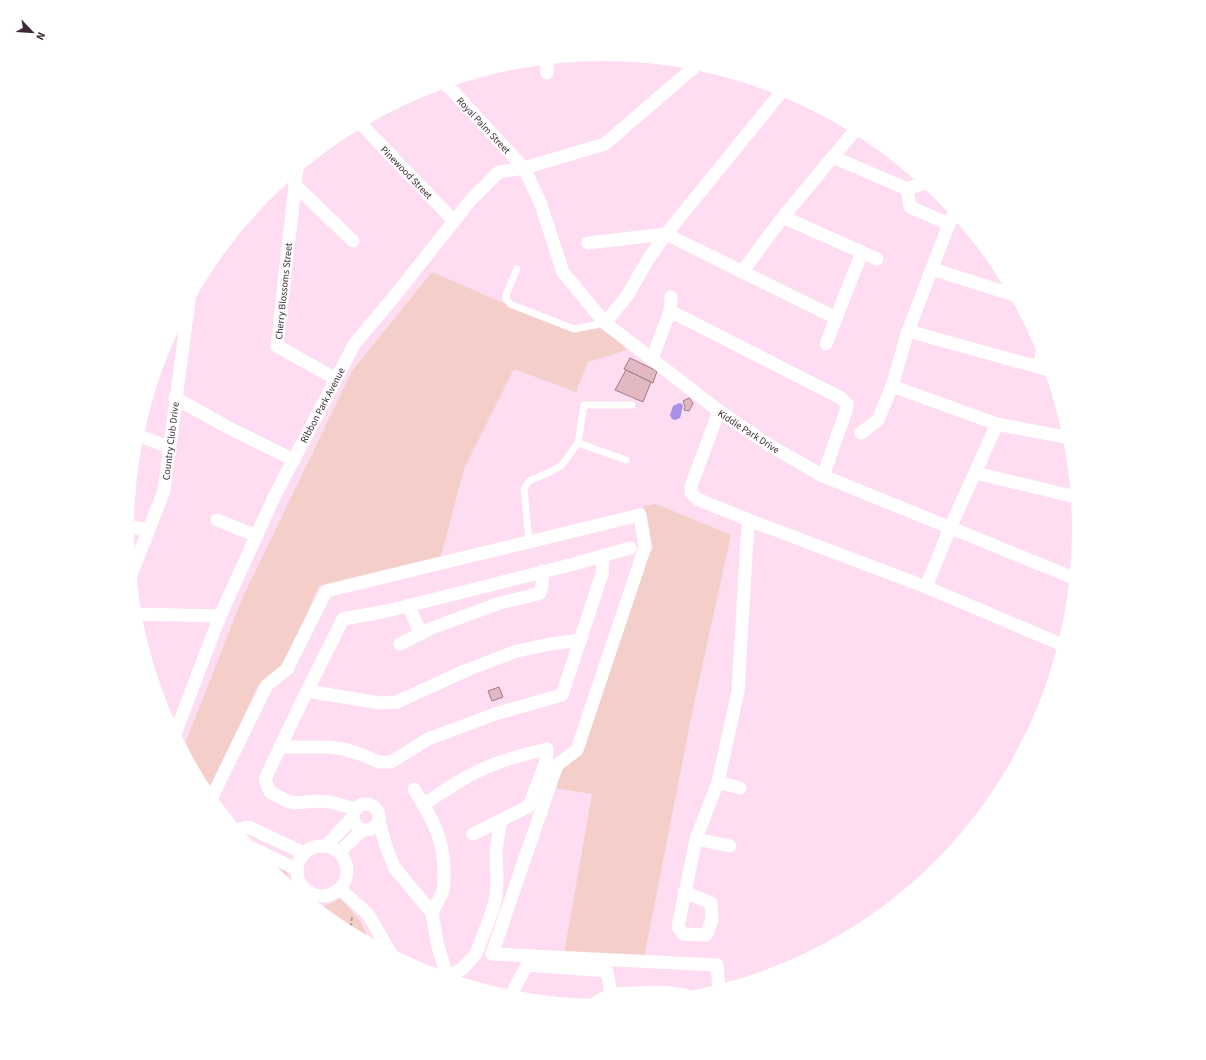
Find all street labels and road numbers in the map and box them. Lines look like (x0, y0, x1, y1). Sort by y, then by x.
street label: Royal Palm Street (453, 94, 514, 158)
street label: Pinewood Street (377, 143, 436, 203)
street label: Cherry Blossoms Street (272, 241, 296, 340)
street label: Ribbon Park Avenue (297, 365, 349, 446)
street label: Country Club Drive (159, 401, 183, 481)
street label: Kiddie Park Drive (715, 407, 782, 457)

